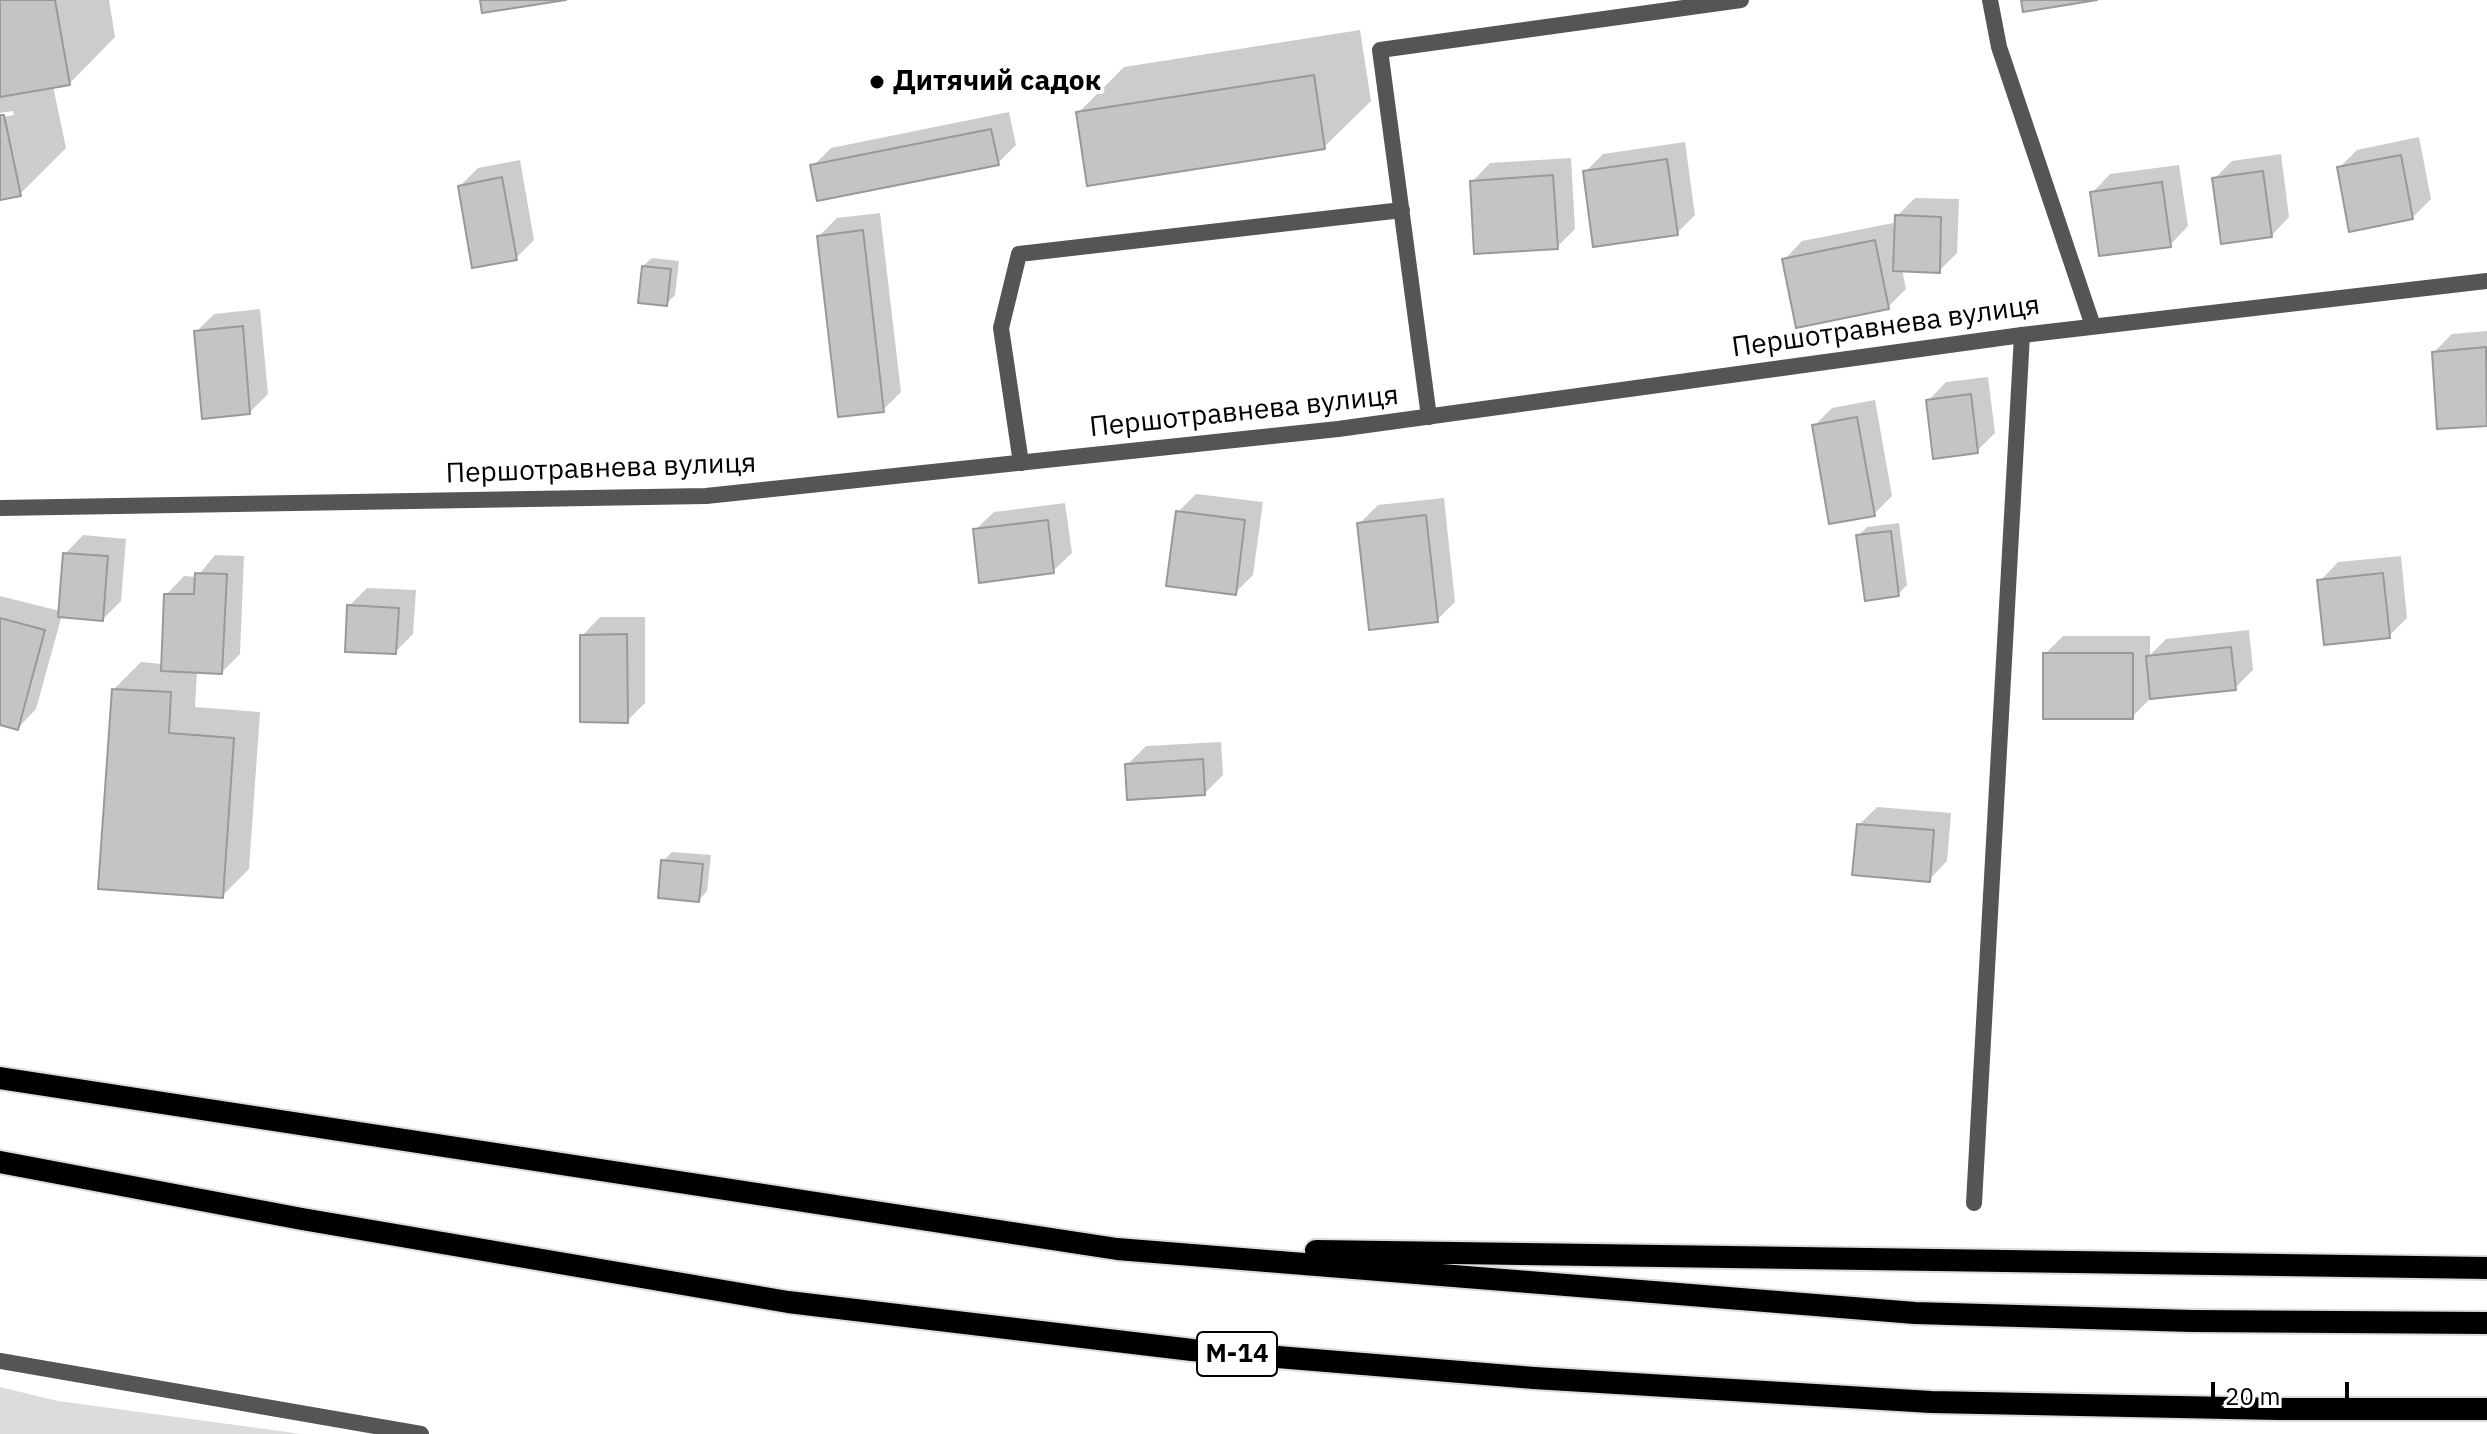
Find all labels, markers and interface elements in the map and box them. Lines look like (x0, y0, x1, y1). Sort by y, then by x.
place label: Дитячий садок (893, 65, 1101, 99)
marker: Дитячий садок (868, 73, 886, 91)
street label: Першотравнева вулиця (1730, 289, 2042, 365)
street label: Першотравнева вулиця (1088, 379, 1400, 445)
street label: Першотравнева вулиця (445, 447, 757, 491)
road number: М-14 (1197, 1332, 1277, 1376)
scale bar (2215, 1366, 2353, 1416)
text: 20 m (2225, 1380, 2280, 1412)

